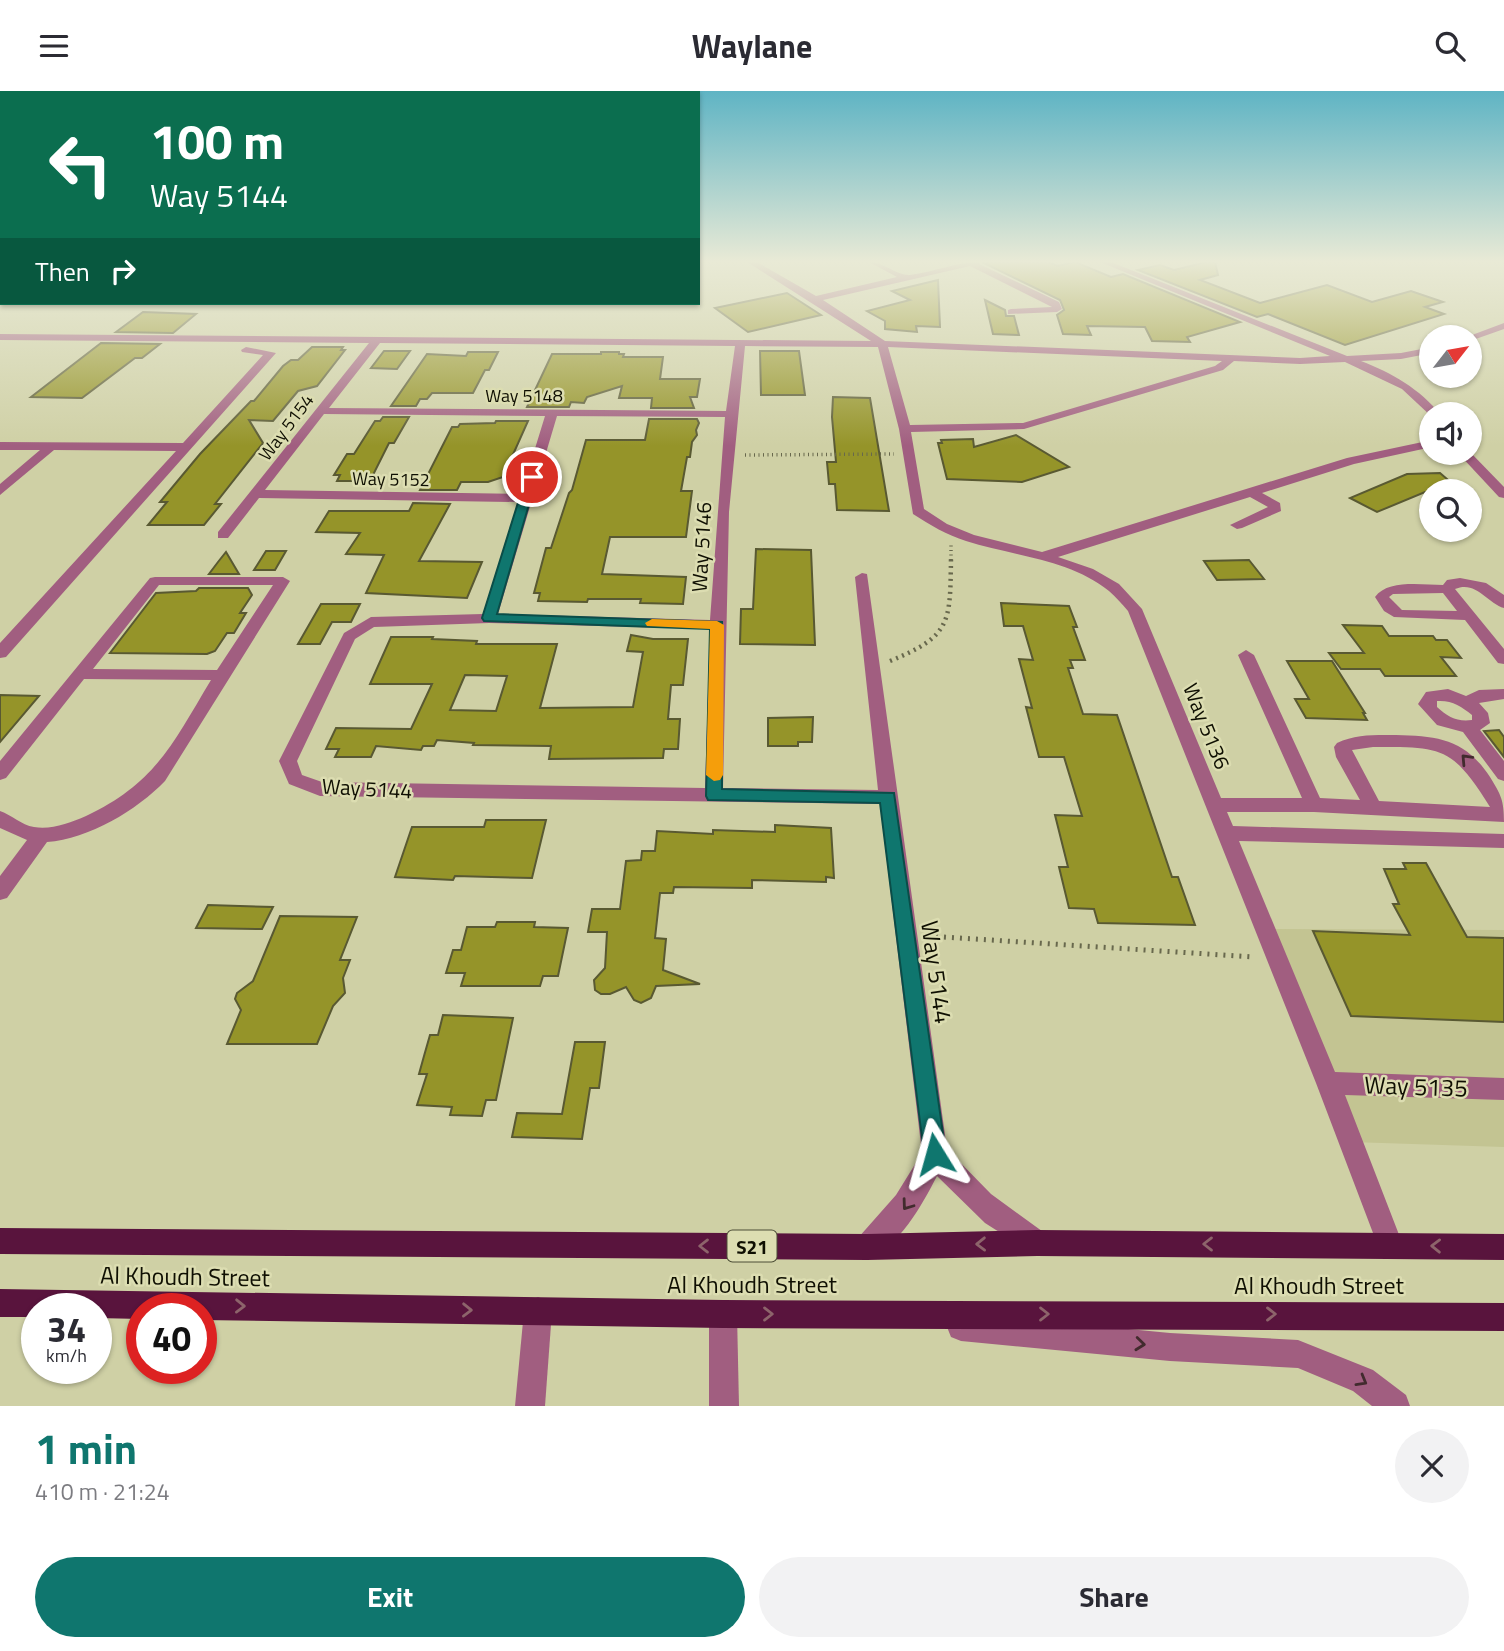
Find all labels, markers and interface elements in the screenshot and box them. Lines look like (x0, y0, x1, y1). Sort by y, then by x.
text: Waylane (692, 22, 812, 70)
icon: menu (35, 27, 73, 65)
icon: search (1431, 27, 1469, 65)
text: 100 m (150, 103, 284, 178)
icon: left (35, 119, 126, 210)
text: Way 5144 (150, 171, 288, 219)
text: Then (35, 252, 90, 291)
icon: right (104, 252, 142, 290)
north arrow (1419, 325, 1482, 389)
map controls (1419, 325, 1482, 542)
street label: Way 5148 (485, 382, 563, 409)
street label: Way 5154 (252, 388, 320, 466)
button: sound (1419, 402, 1482, 465)
pin (502, 447, 562, 507)
icon: arrive (513, 458, 551, 496)
street label: Way 5152 (352, 465, 430, 493)
button: search (1419, 479, 1482, 542)
street label: Way 5146 (683, 501, 719, 593)
street label: Way 5136 (1175, 678, 1239, 774)
one-way arrow (1461, 754, 1474, 767)
street label: Way 5144 (321, 770, 413, 806)
street label: Way 5144 (912, 918, 962, 1026)
street label: Way 5135 (1364, 1066, 1468, 1106)
position arrow (898, 1117, 972, 1191)
one-way arrow (902, 1197, 915, 1210)
road number: S21 (728, 1231, 776, 1261)
one-way arrow (1203, 1236, 1213, 1252)
one-way arrow (975, 1237, 986, 1252)
one-way arrow (699, 1238, 710, 1253)
one-way arrow (1430, 1238, 1441, 1253)
street label: Al Khoudh Street (100, 1257, 271, 1295)
street label: Al Khoudh Street (667, 1266, 837, 1302)
street label: Al Khoudh Street (1234, 1267, 1404, 1303)
speed limit sign: 40 (126, 1293, 217, 1384)
one-way arrow (234, 1299, 245, 1314)
text: 34 (47, 1302, 86, 1356)
one-way arrow (462, 1302, 473, 1318)
one-way arrow (763, 1306, 774, 1322)
one-way arrow (1039, 1306, 1049, 1322)
one-way arrow (1266, 1306, 1277, 1322)
one-way arrow (1135, 1336, 1146, 1351)
text: km/h (46, 1342, 87, 1369)
one-way arrow (1354, 1373, 1367, 1386)
text: 1 min (35, 1416, 137, 1480)
button: close (1395, 1429, 1469, 1503)
text: 410 m · 21:24 (35, 1474, 170, 1509)
button: Exit (35, 1557, 745, 1637)
button: Share (759, 1557, 1469, 1637)

